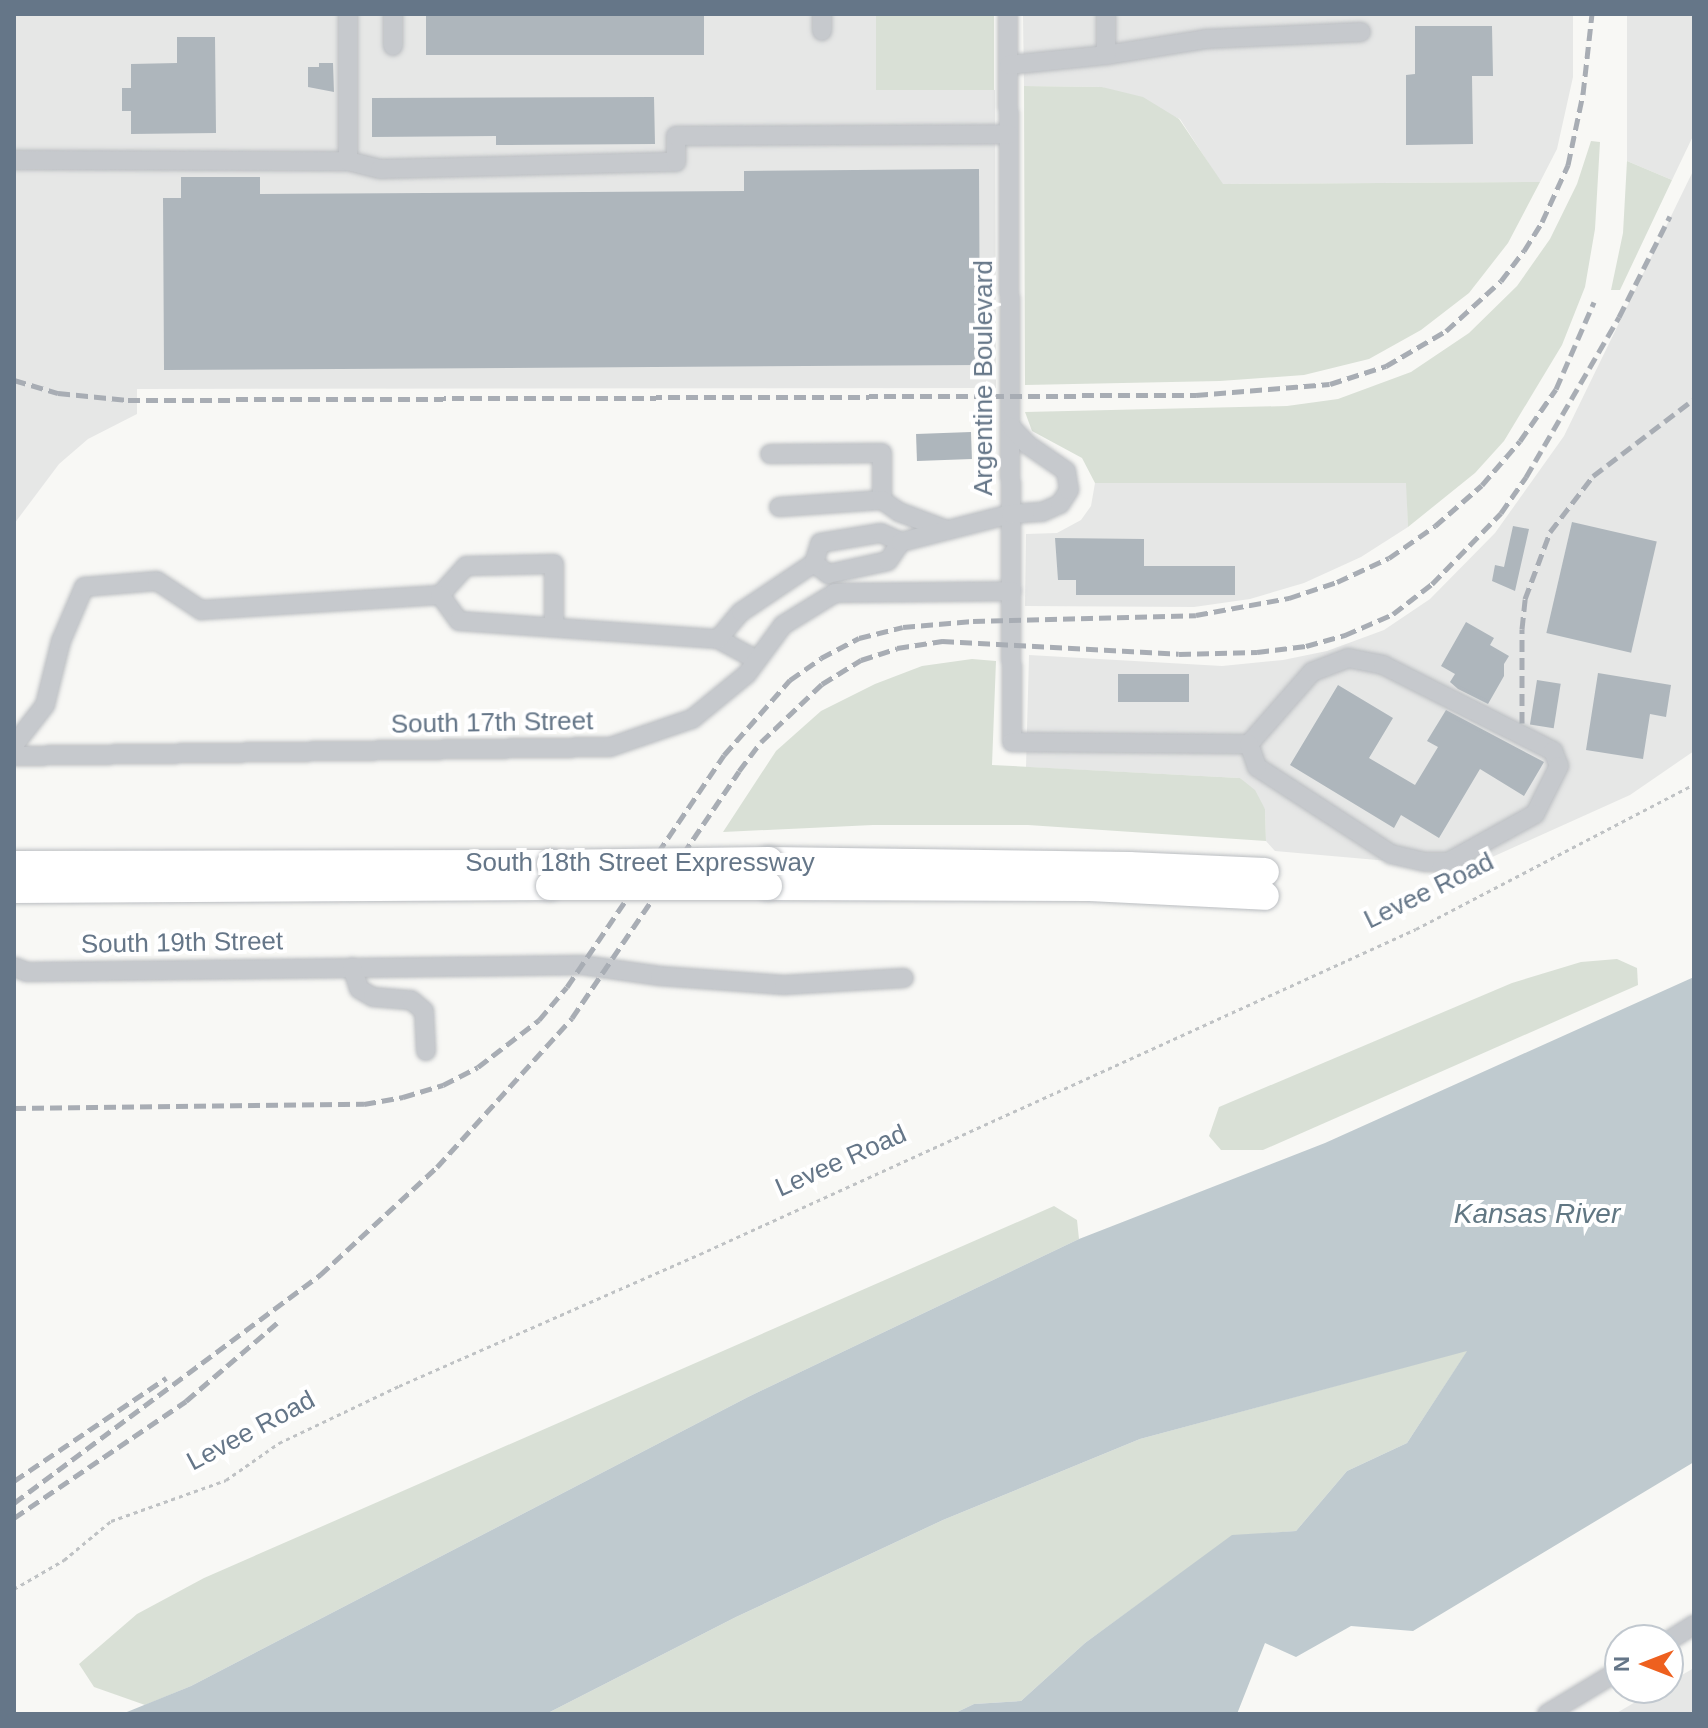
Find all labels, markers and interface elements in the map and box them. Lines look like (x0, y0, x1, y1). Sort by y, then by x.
street label: Argentine Boulevard (968, 260, 1000, 496)
street label: South 17th Street (391, 706, 593, 740)
street label: Levee Road (1359, 846, 1499, 936)
street label: South 18th Street Expressway (465, 847, 815, 879)
street label: South 19th Street (81, 926, 283, 960)
street label: Levee Road (771, 1118, 911, 1204)
water label: Kansas River (1454, 1197, 1620, 1231)
street label: Levee Road (182, 1384, 320, 1478)
north arrow (1604, 1624, 1684, 1704)
text: N (1609, 1656, 1634, 1672)

